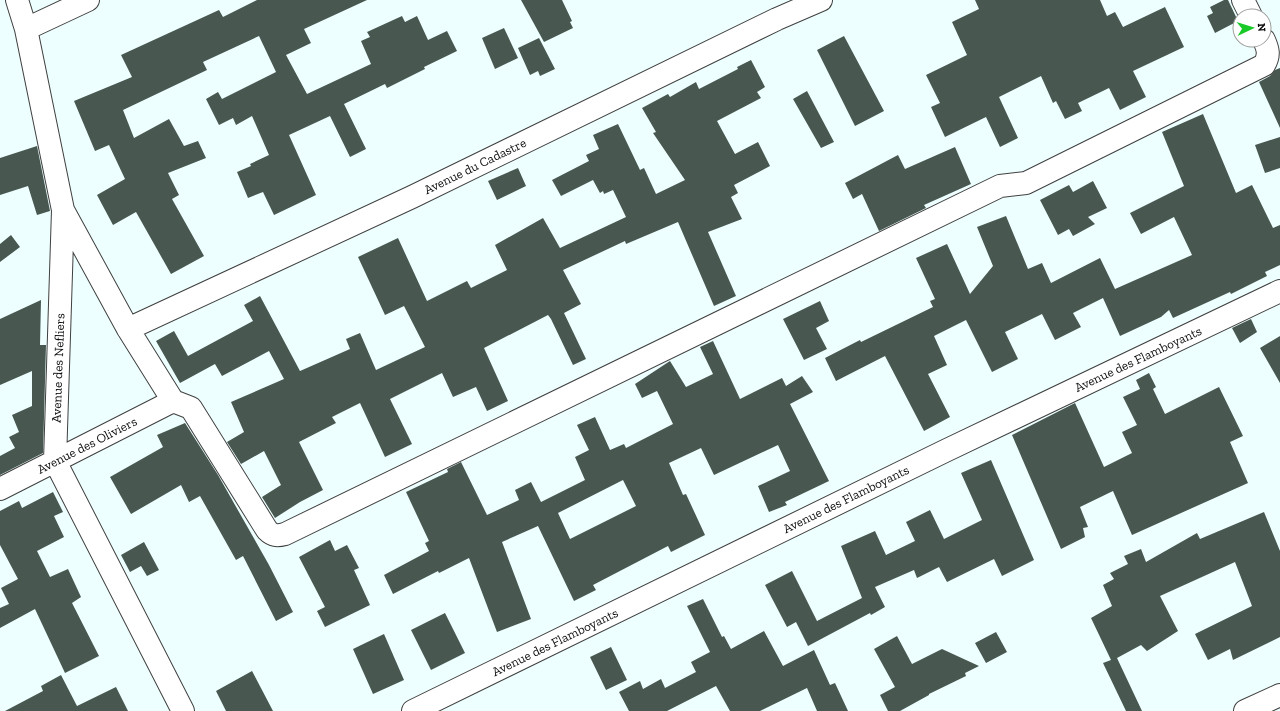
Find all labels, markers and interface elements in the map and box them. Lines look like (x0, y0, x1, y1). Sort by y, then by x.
north arrow (1232, 8, 1272, 48)
text: N (1255, 23, 1268, 33)
street label: Avenue du Cadastre (422, 135, 528, 197)
street label: Avenue des Nefliers (49, 313, 67, 423)
street label: Avenue des Flamboyants (1072, 323, 1204, 395)
street label: Avenue des Oliviers (35, 413, 140, 477)
street label: Avenue des Flamboyants (780, 462, 912, 536)
street label: Avenue des Flamboyants (489, 605, 621, 679)

